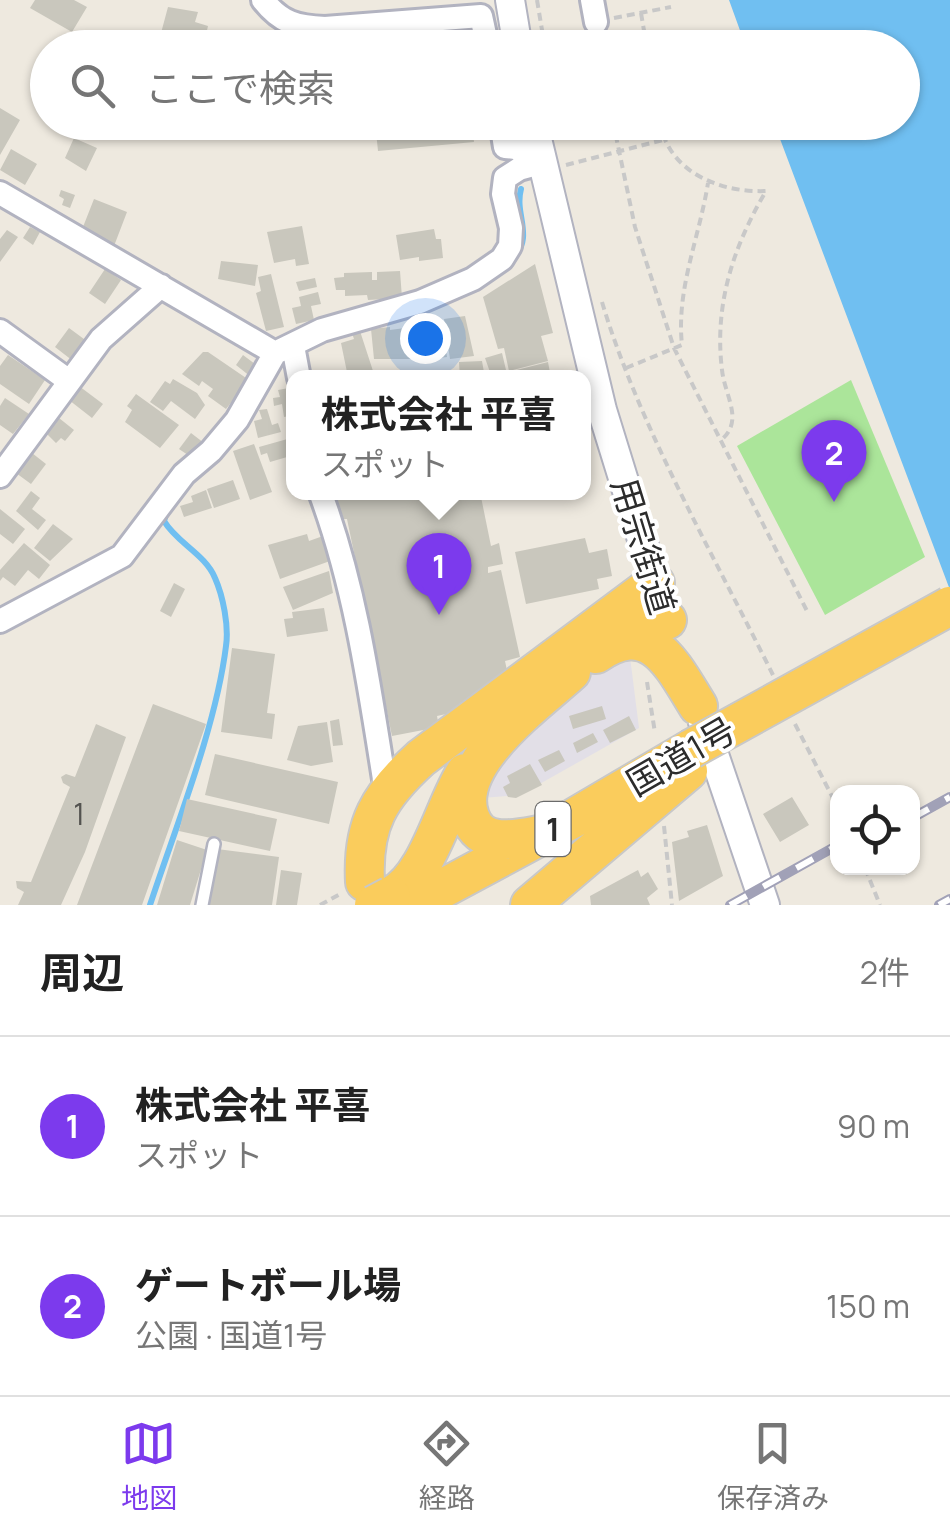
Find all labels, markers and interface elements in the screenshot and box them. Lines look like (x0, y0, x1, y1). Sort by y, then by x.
search box (30, 30, 920, 140)
icon: search (65, 58, 120, 113)
text: ここで検索 (145, 61, 335, 113)
your location (400, 313, 451, 364)
popup (286, 370, 591, 500)
text: 株式会社 平喜 (321, 387, 556, 439)
pin: 2 (802, 420, 866, 502)
text: スポット (321, 442, 449, 486)
street label: 用宗街道 (601, 472, 687, 620)
pin: 1 (406, 532, 472, 615)
street label: 国道1号 (618, 706, 744, 806)
map controls (830, 785, 920, 875)
button: locate (830, 785, 920, 875)
house number: 1 (73, 793, 85, 834)
road number: 1 (536, 802, 570, 856)
text: 周辺 (40, 943, 124, 1001)
text: 2件 (860, 950, 910, 994)
text: 株式会社 平喜 (135, 1078, 371, 1130)
text: 1 (65, 1104, 80, 1148)
text: 90 m (837, 1104, 910, 1148)
text: スポット (135, 1133, 263, 1177)
text: ゲートボール場 (135, 1258, 401, 1310)
text: 2 (63, 1284, 82, 1328)
text: 150 m (826, 1284, 910, 1328)
text: 公園 · 国道1号 (135, 1313, 328, 1357)
tab: 地図 (121, 1416, 177, 1516)
tab: 経路 (419, 1416, 475, 1516)
tab: 保存済み (717, 1416, 829, 1516)

